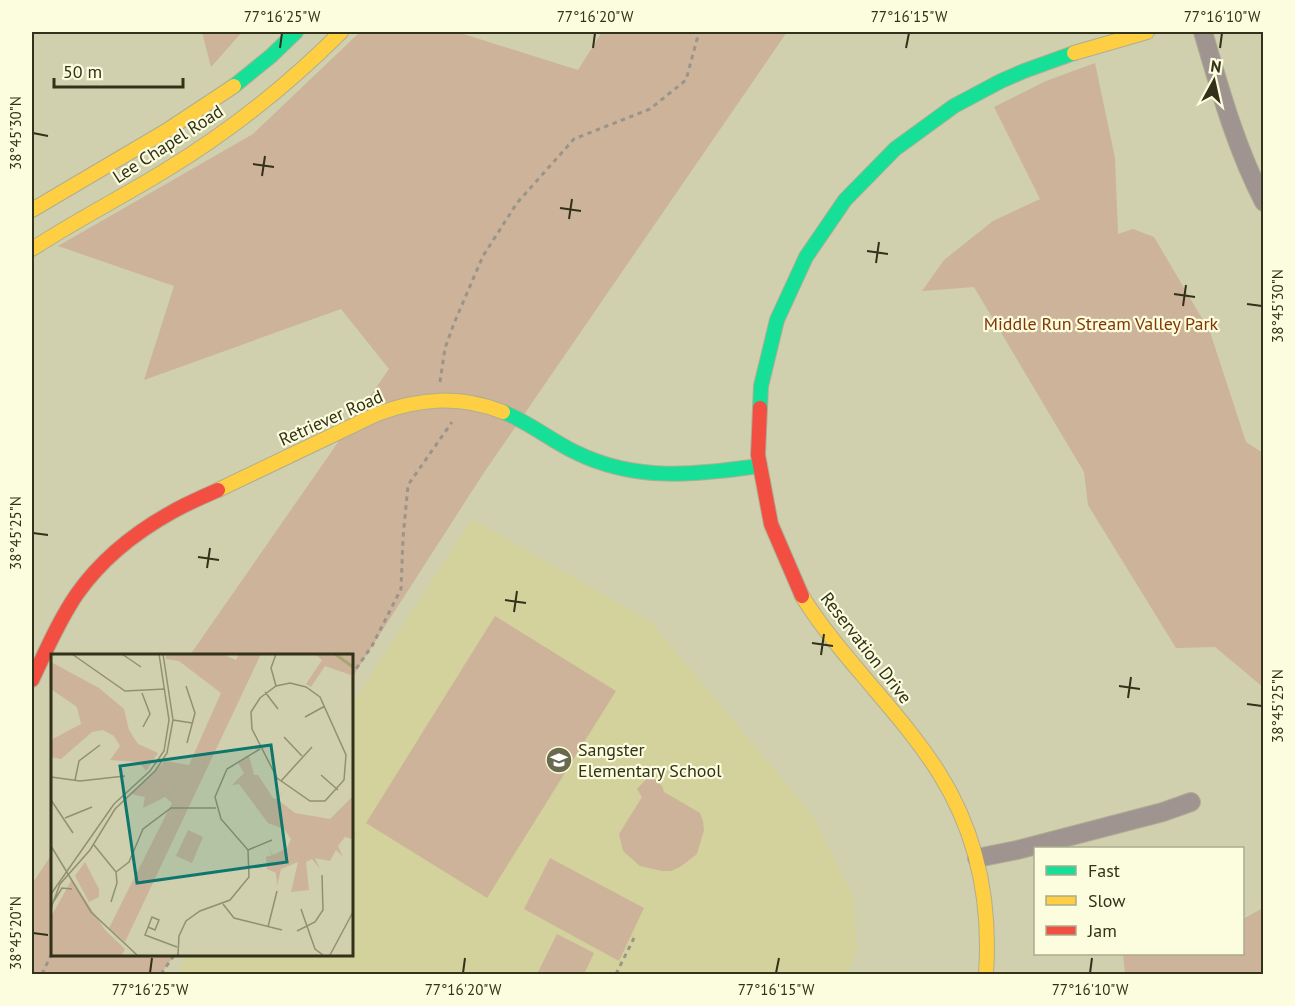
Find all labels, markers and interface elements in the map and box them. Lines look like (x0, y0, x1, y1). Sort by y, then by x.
text: 77°16'25"W (244, 7, 321, 26)
text: 77°16'20"W (557, 7, 634, 26)
text: 77°16'15"W (871, 7, 948, 26)
text: 77°16'10"W (1184, 7, 1261, 26)
scale bar (54, 51, 183, 89)
north arrow (1184, 51, 1244, 111)
text: N (1209, 56, 1223, 77)
text: 50 m (63, 60, 102, 83)
text: 38°45'30"N (6, 96, 25, 170)
street label: Lee Chapel Road (108, 99, 227, 188)
text: 38°45'30"N (1268, 269, 1287, 343)
park label: Middle Run Stream Valley Park (984, 312, 1219, 335)
street label: Retriever Road (275, 384, 386, 451)
text: 38°45'25"N (6, 496, 25, 570)
street label: Reservation Drive (816, 587, 917, 708)
inset map (51, 654, 352, 955)
text: 38°45'25"N (1268, 669, 1287, 743)
place label: Sangster Elementary School (578, 738, 722, 782)
school or university icon: Sangster Elementary School (544, 745, 574, 775)
legend (1034, 847, 1244, 955)
text: Fast (1088, 859, 1120, 882)
text: Slow (1088, 889, 1126, 912)
text: 38°45'20"N (6, 896, 25, 970)
text: Jam (1087, 919, 1117, 942)
text: 77°16'25"W (112, 980, 189, 999)
text: 77°16'20"W (425, 980, 502, 999)
text: 77°16'15"W (738, 980, 815, 999)
text: 77°16'10"W (1052, 980, 1129, 999)

